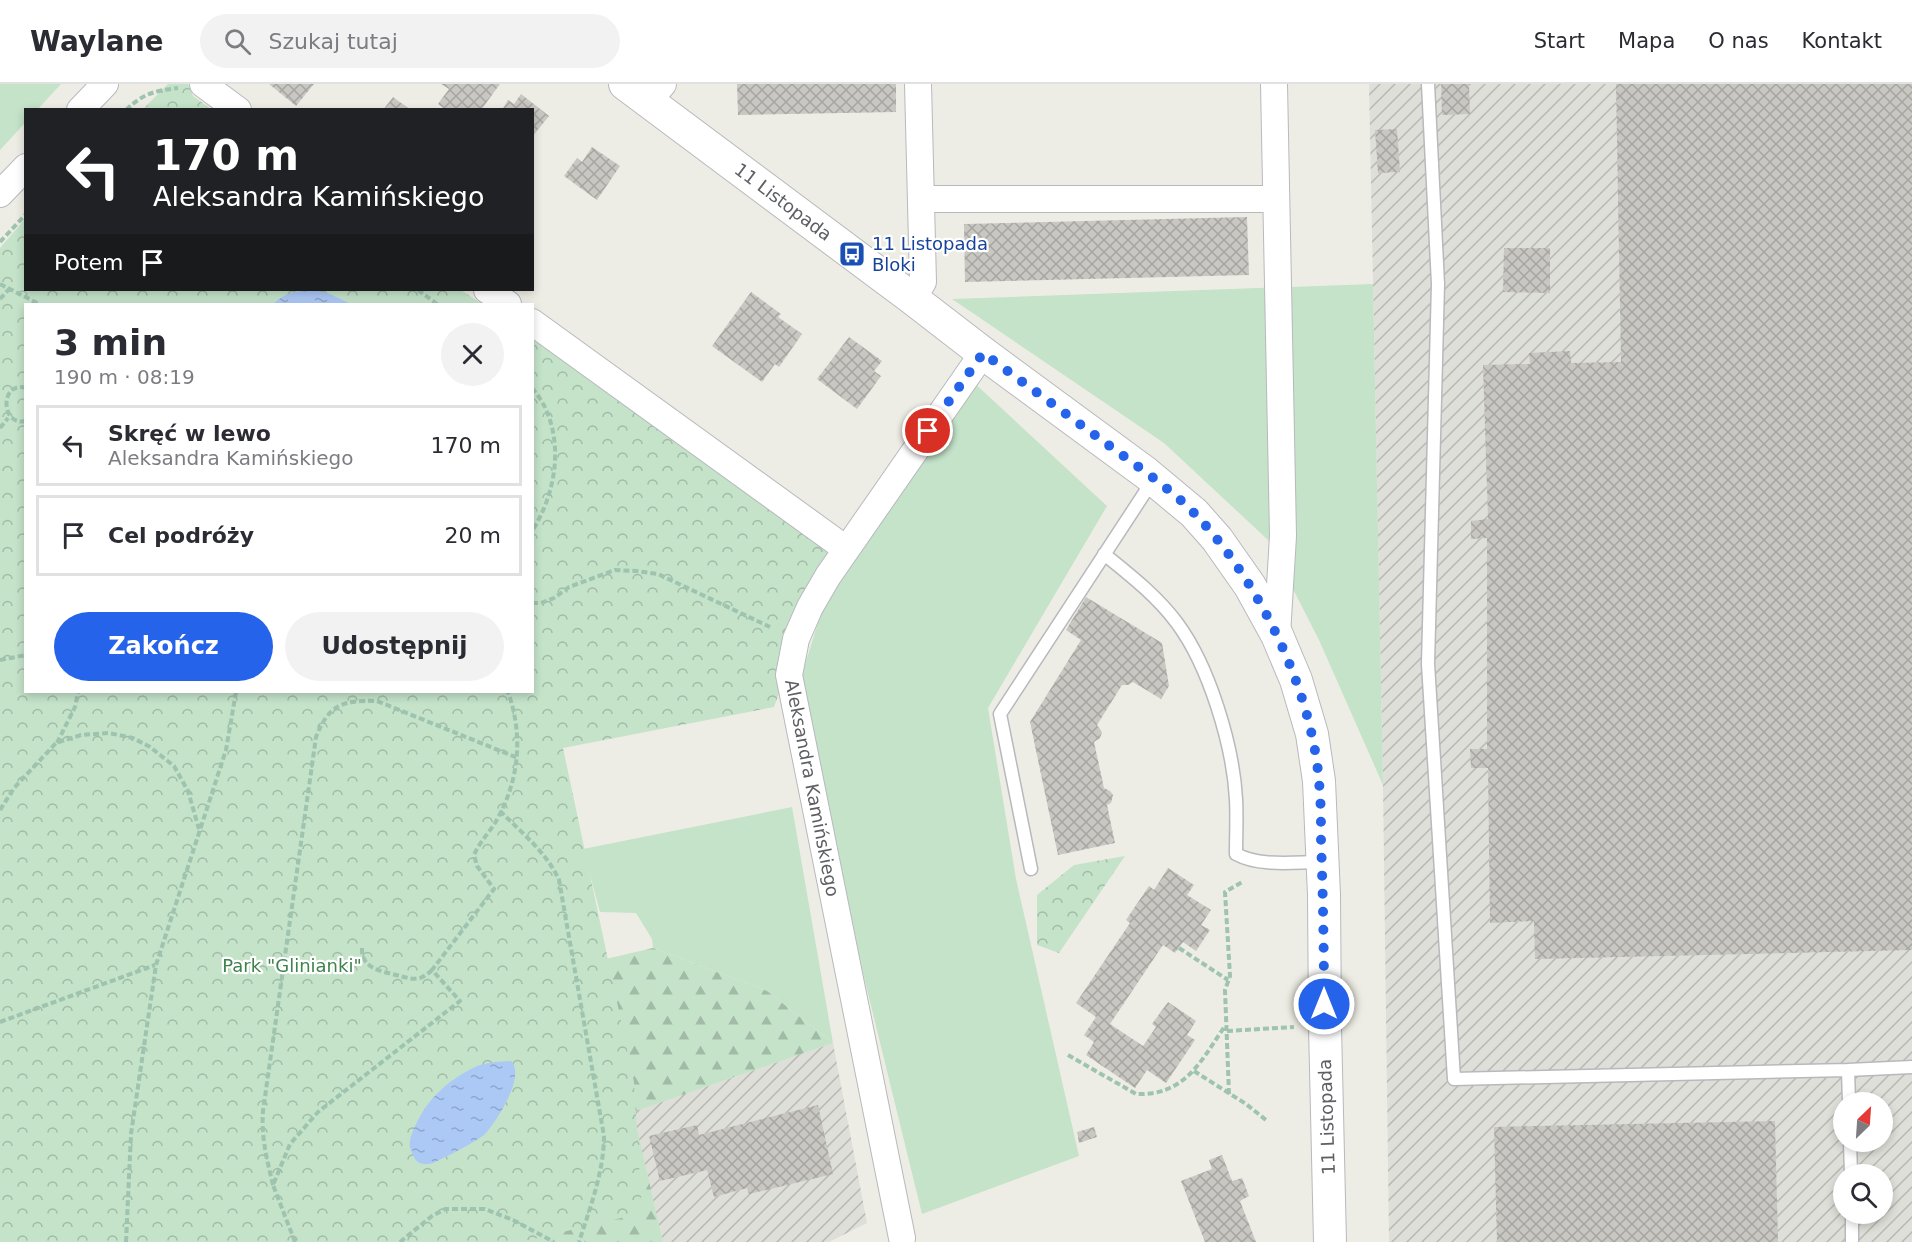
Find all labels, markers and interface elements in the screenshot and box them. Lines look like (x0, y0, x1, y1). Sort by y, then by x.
search box (200, 14, 620, 68)
text: Waylane (30, 25, 164, 58)
icon: search (221, 25, 254, 58)
text: Szukaj tutaj (269, 29, 398, 54)
text: Start (1534, 29, 1585, 53)
text: Mapa (1618, 29, 1675, 53)
text: O nas (1708, 29, 1769, 53)
text: Kontakt (1802, 29, 1882, 53)
text: 170 m (153, 131, 299, 180)
icon: left (54, 132, 132, 210)
street label: 11 Listopada (731, 158, 836, 245)
text: Aleksandra Kamińskiego (153, 181, 484, 212)
place label: 11 Listopada Bloki (872, 233, 988, 275)
bus stop icon: 11 Listopada Bloki (837, 239, 867, 269)
icon: arrive (136, 246, 169, 279)
text: Potem (54, 250, 124, 275)
text: 3 min (54, 322, 167, 363)
button: close (441, 323, 504, 386)
text: 190 m · 08:19 (54, 365, 195, 389)
pin (902, 405, 953, 456)
icon: arrive (911, 414, 944, 447)
text: Skręć w lewo (108, 421, 271, 446)
icon: left (57, 429, 90, 462)
text: 170 m (431, 433, 501, 458)
text: Aleksandra Kamińskiego (108, 446, 354, 470)
icon: arrive (57, 519, 90, 552)
text: Cel podróży (108, 523, 254, 548)
text: 20 m (445, 523, 501, 548)
button: Zakończ (54, 612, 273, 681)
button: Udostępnij (285, 612, 504, 681)
street label: Aleksandra Kamińskiego (781, 677, 844, 898)
park label: Park "Glinianki" (222, 955, 362, 976)
position arrow (1292, 972, 1356, 1036)
street label: 11 Listopada (1314, 1059, 1339, 1175)
north arrow (1833, 1092, 1893, 1152)
map controls (1833, 1092, 1893, 1224)
button: search (1833, 1164, 1893, 1224)

